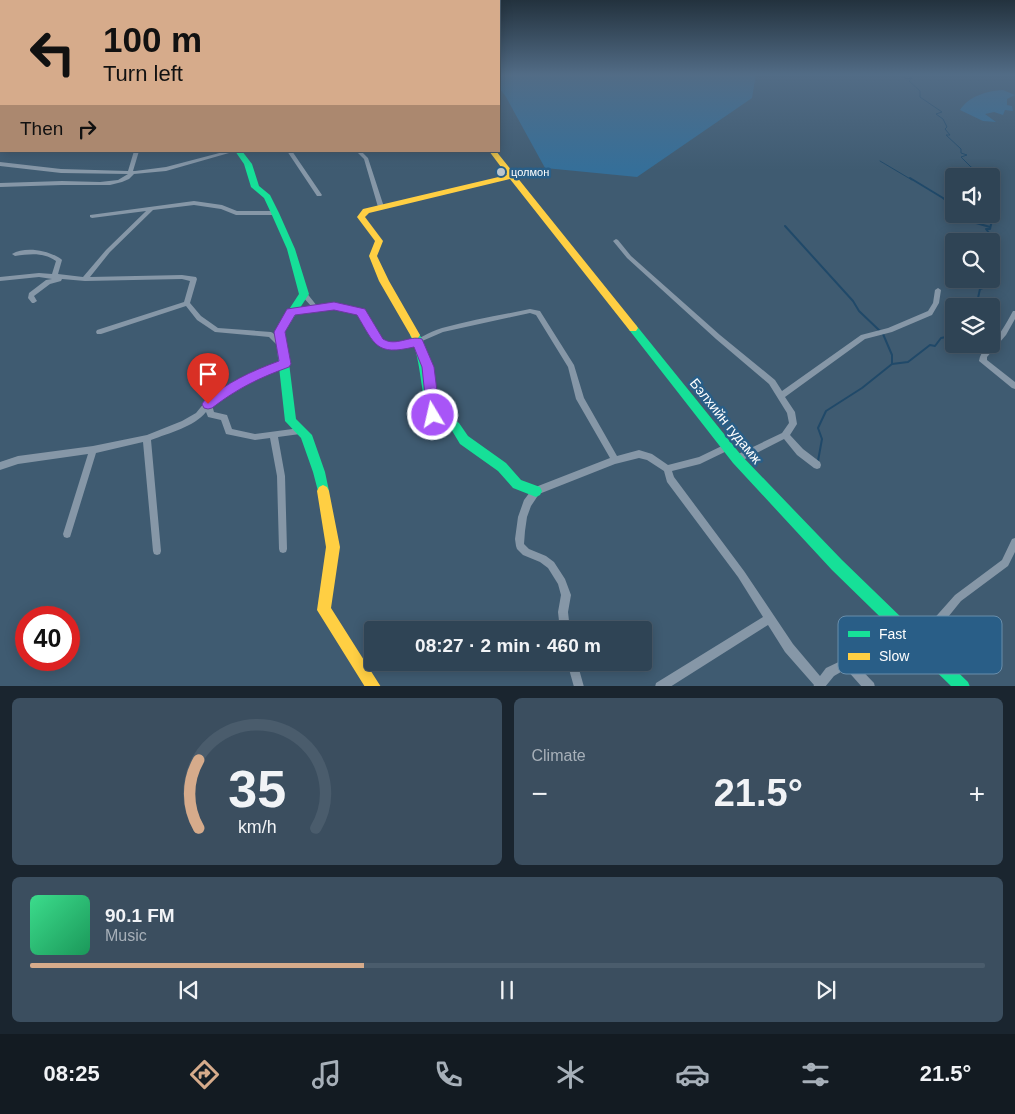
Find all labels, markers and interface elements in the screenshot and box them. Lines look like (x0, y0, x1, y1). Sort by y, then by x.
icon: left (20, 20, 85, 85)
text: 100 m (103, 20, 202, 59)
text: Turn left (103, 61, 183, 86)
icon: right (73, 115, 101, 143)
text: Then (20, 118, 63, 139)
marker: цолмон (495, 166, 507, 178)
place label: цолмон (511, 166, 549, 178)
map controls (945, 168, 1000, 353)
button: sound (945, 168, 1000, 223)
button: search (945, 233, 1000, 288)
button: layers (945, 298, 1000, 353)
pin (187, 353, 229, 404)
icon: arrive (194, 360, 222, 388)
street label: Бэлхийн гудамж (687, 375, 766, 467)
position arrow (406, 388, 458, 440)
speed limit sign: 40 (15, 606, 80, 671)
legend (838, 616, 1002, 674)
text: Fast (879, 626, 906, 642)
text: 08:27 · 2 min · 460 m (415, 635, 601, 656)
text: Slow (879, 648, 910, 664)
text: Climate (532, 747, 586, 764)
text: 35 (228, 760, 286, 818)
text: 21.5° (714, 772, 803, 814)
text: − (532, 778, 548, 809)
text: + (969, 778, 985, 809)
text: km/h (237, 817, 276, 837)
text: 90.1 FM (105, 905, 175, 926)
text: Music (105, 927, 147, 944)
icon: previous (175, 976, 203, 1004)
icon: pause (493, 976, 521, 1004)
icon: next (812, 976, 840, 1004)
icon: directions (187, 1057, 222, 1092)
icon: music (309, 1057, 344, 1092)
icon: phone (431, 1057, 466, 1092)
icon: climate (553, 1057, 588, 1092)
icon: car (675, 1057, 710, 1092)
icon: filters (798, 1057, 833, 1092)
text: 08:25 (44, 1061, 100, 1086)
text: 21.5° (920, 1061, 971, 1086)

